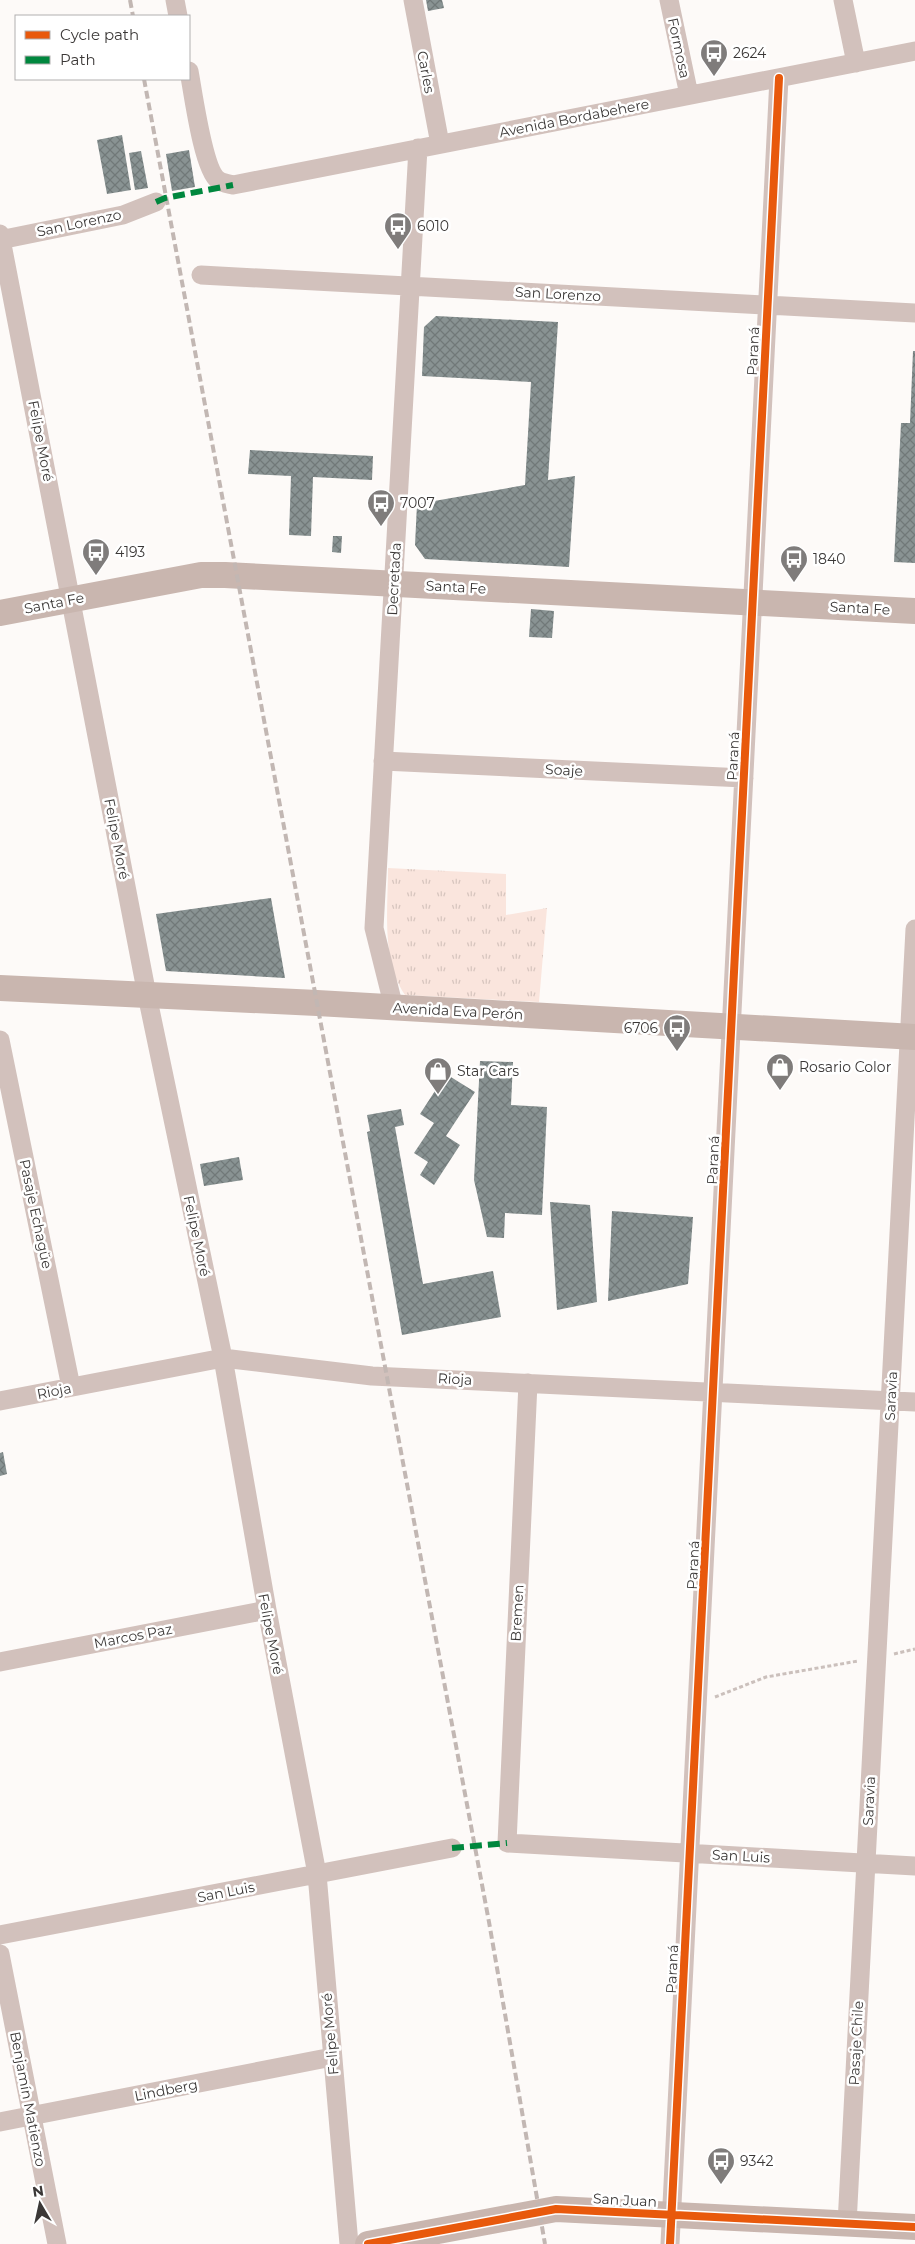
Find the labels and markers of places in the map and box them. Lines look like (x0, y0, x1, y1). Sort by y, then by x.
bus stop icon: 2624 (699, 38, 729, 77)
place label: 2624 (733, 44, 767, 62)
bus stop icon: 6010 (383, 211, 413, 250)
place label: 6010 (417, 217, 449, 235)
bus stop icon: 7007 (366, 488, 396, 527)
place label: 7007 (400, 494, 435, 512)
bus stop icon: 4193 (81, 537, 111, 576)
place label: 4193 (115, 543, 145, 561)
bus stop icon: 1840 (779, 544, 809, 583)
place label: 1840 (813, 550, 846, 568)
bus stop icon: 6706 (662, 1013, 692, 1052)
place label: 6706 (624, 1019, 658, 1037)
shop icon: Rosario Color (765, 1052, 795, 1091)
shop icon: Star Cars (423, 1056, 453, 1095)
place label: Rosario Color (799, 1058, 892, 1076)
place label: Star Cars (457, 1062, 519, 1080)
bus stop icon: 9342 (706, 2146, 736, 2185)
place label: 9342 (740, 2152, 774, 2170)

